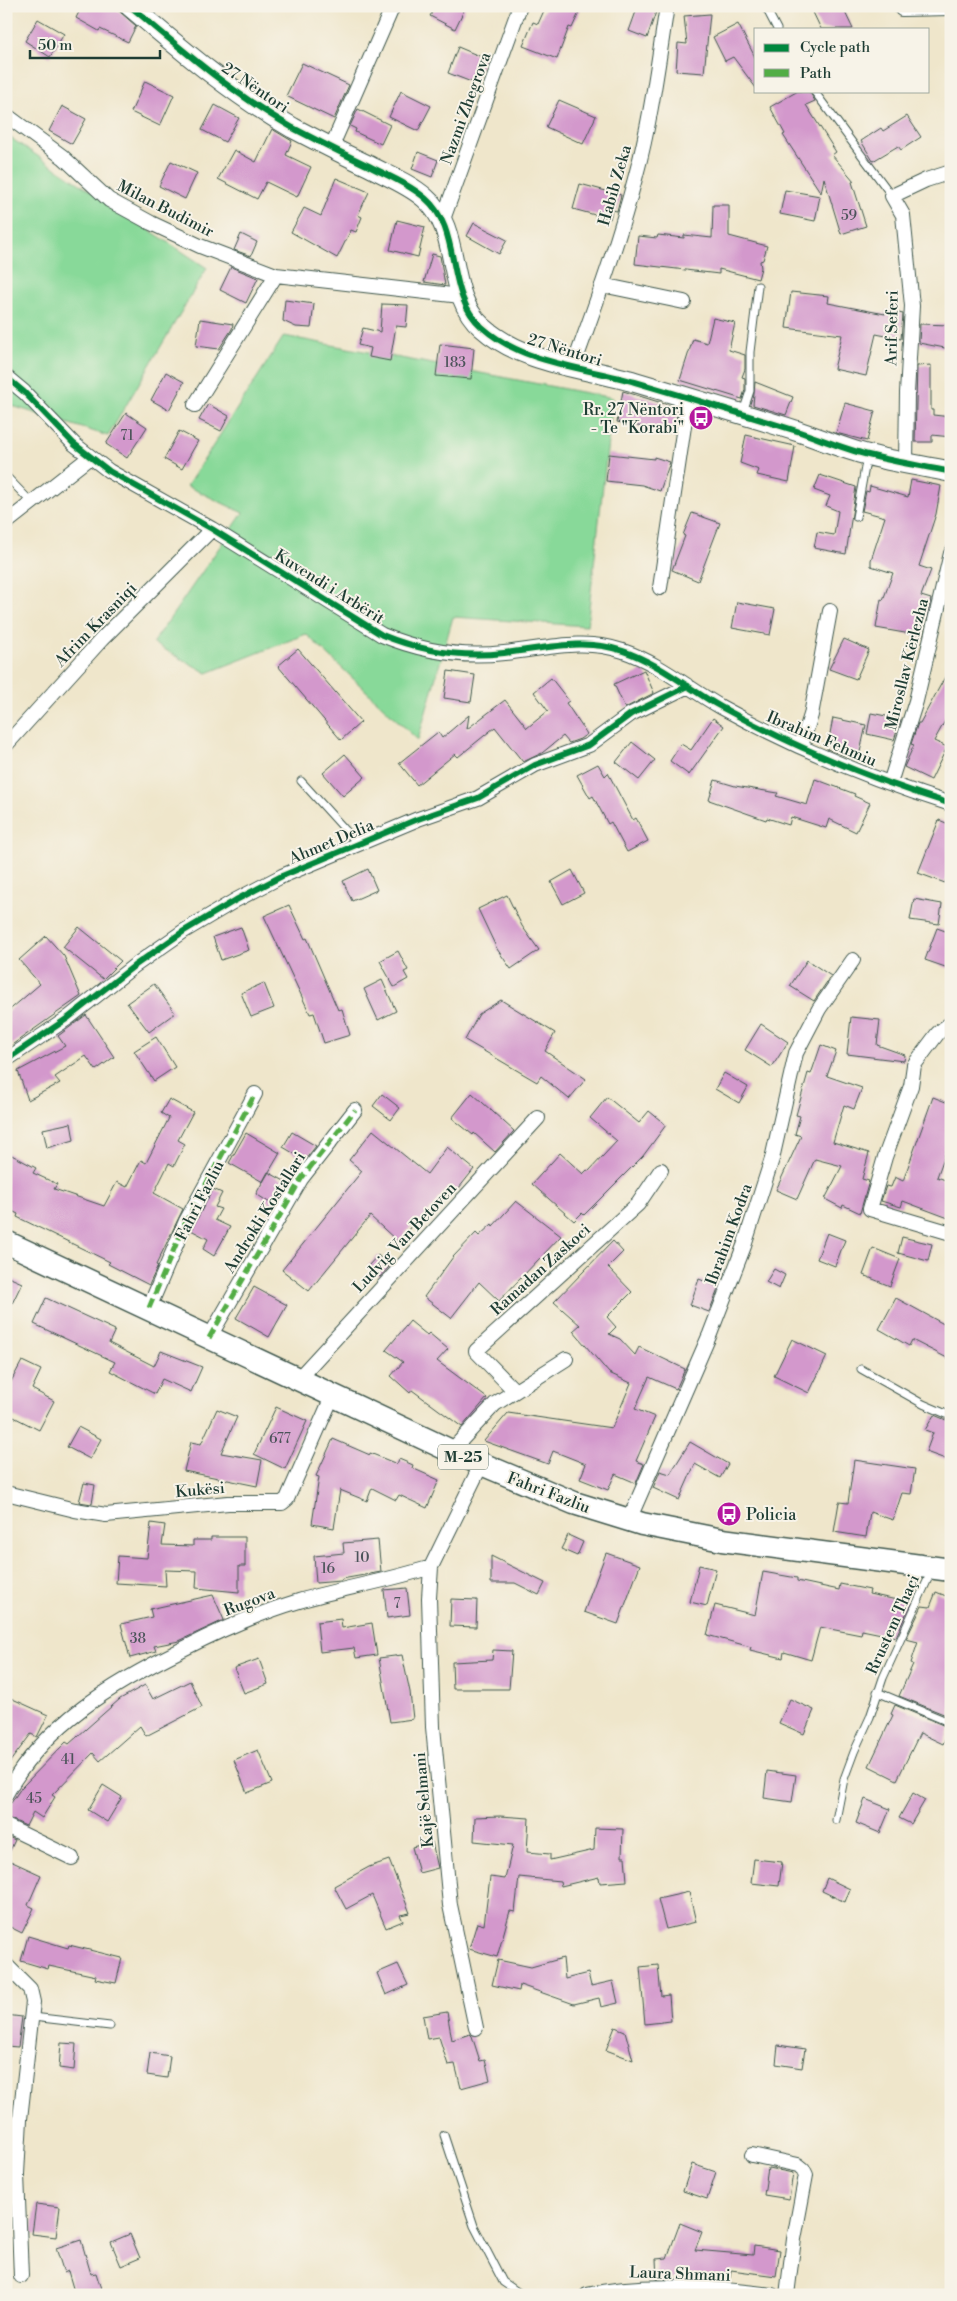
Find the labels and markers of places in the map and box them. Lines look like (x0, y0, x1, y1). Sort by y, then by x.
place label: Rr. 27 Nëntori - Te "Korabi" (583, 400, 684, 438)
bus stop icon: Rr. 27 Nëntori - Te "Korabi" (688, 405, 714, 431)
bus stop icon: Policia (716, 1501, 742, 1527)
place label: Policia (746, 1505, 797, 1525)

